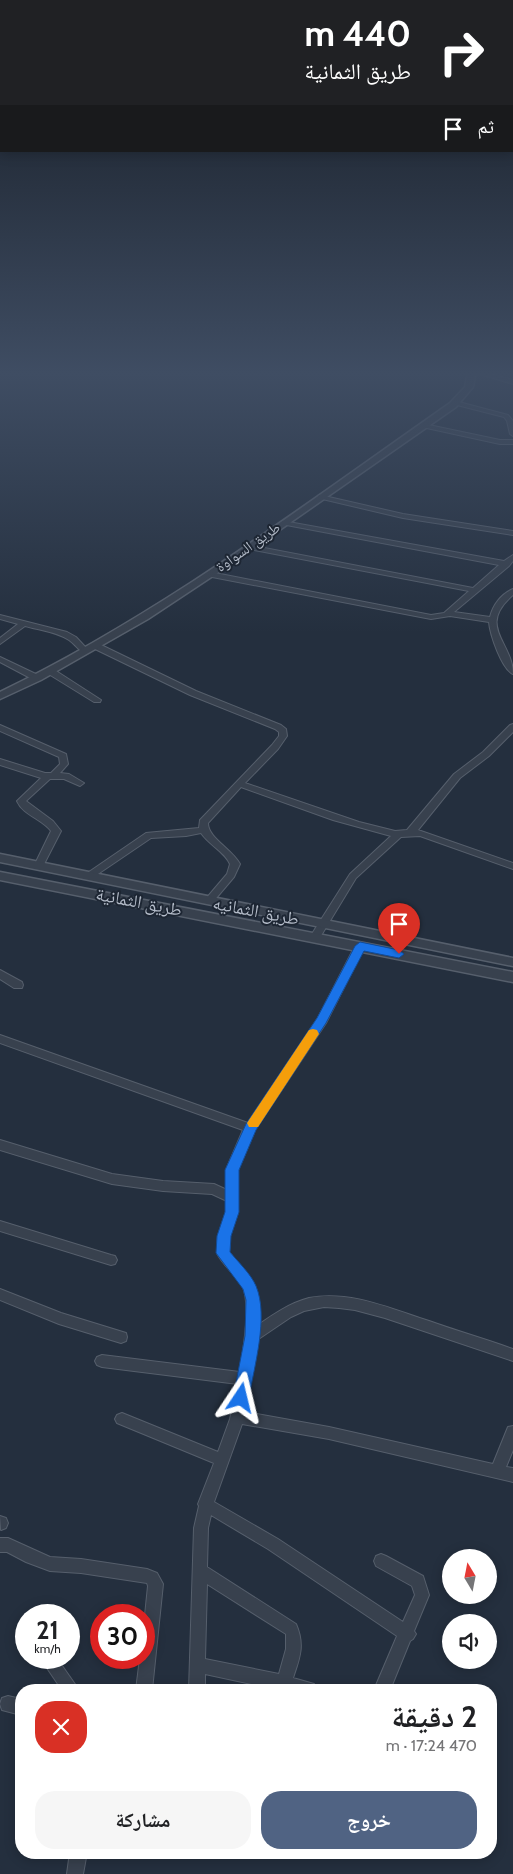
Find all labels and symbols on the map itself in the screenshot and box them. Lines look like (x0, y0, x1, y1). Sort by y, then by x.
street label: طريق السواوة (212, 518, 284, 577)
street label: طريق الثمانية (94, 883, 184, 921)
street label: طريق الثمانيه (211, 892, 301, 930)
pin (378, 903, 420, 954)
position arrow (214, 1371, 266, 1423)
north arrow (442, 1549, 498, 1604)
speed limit sign: 30 (90, 1604, 155, 1669)

